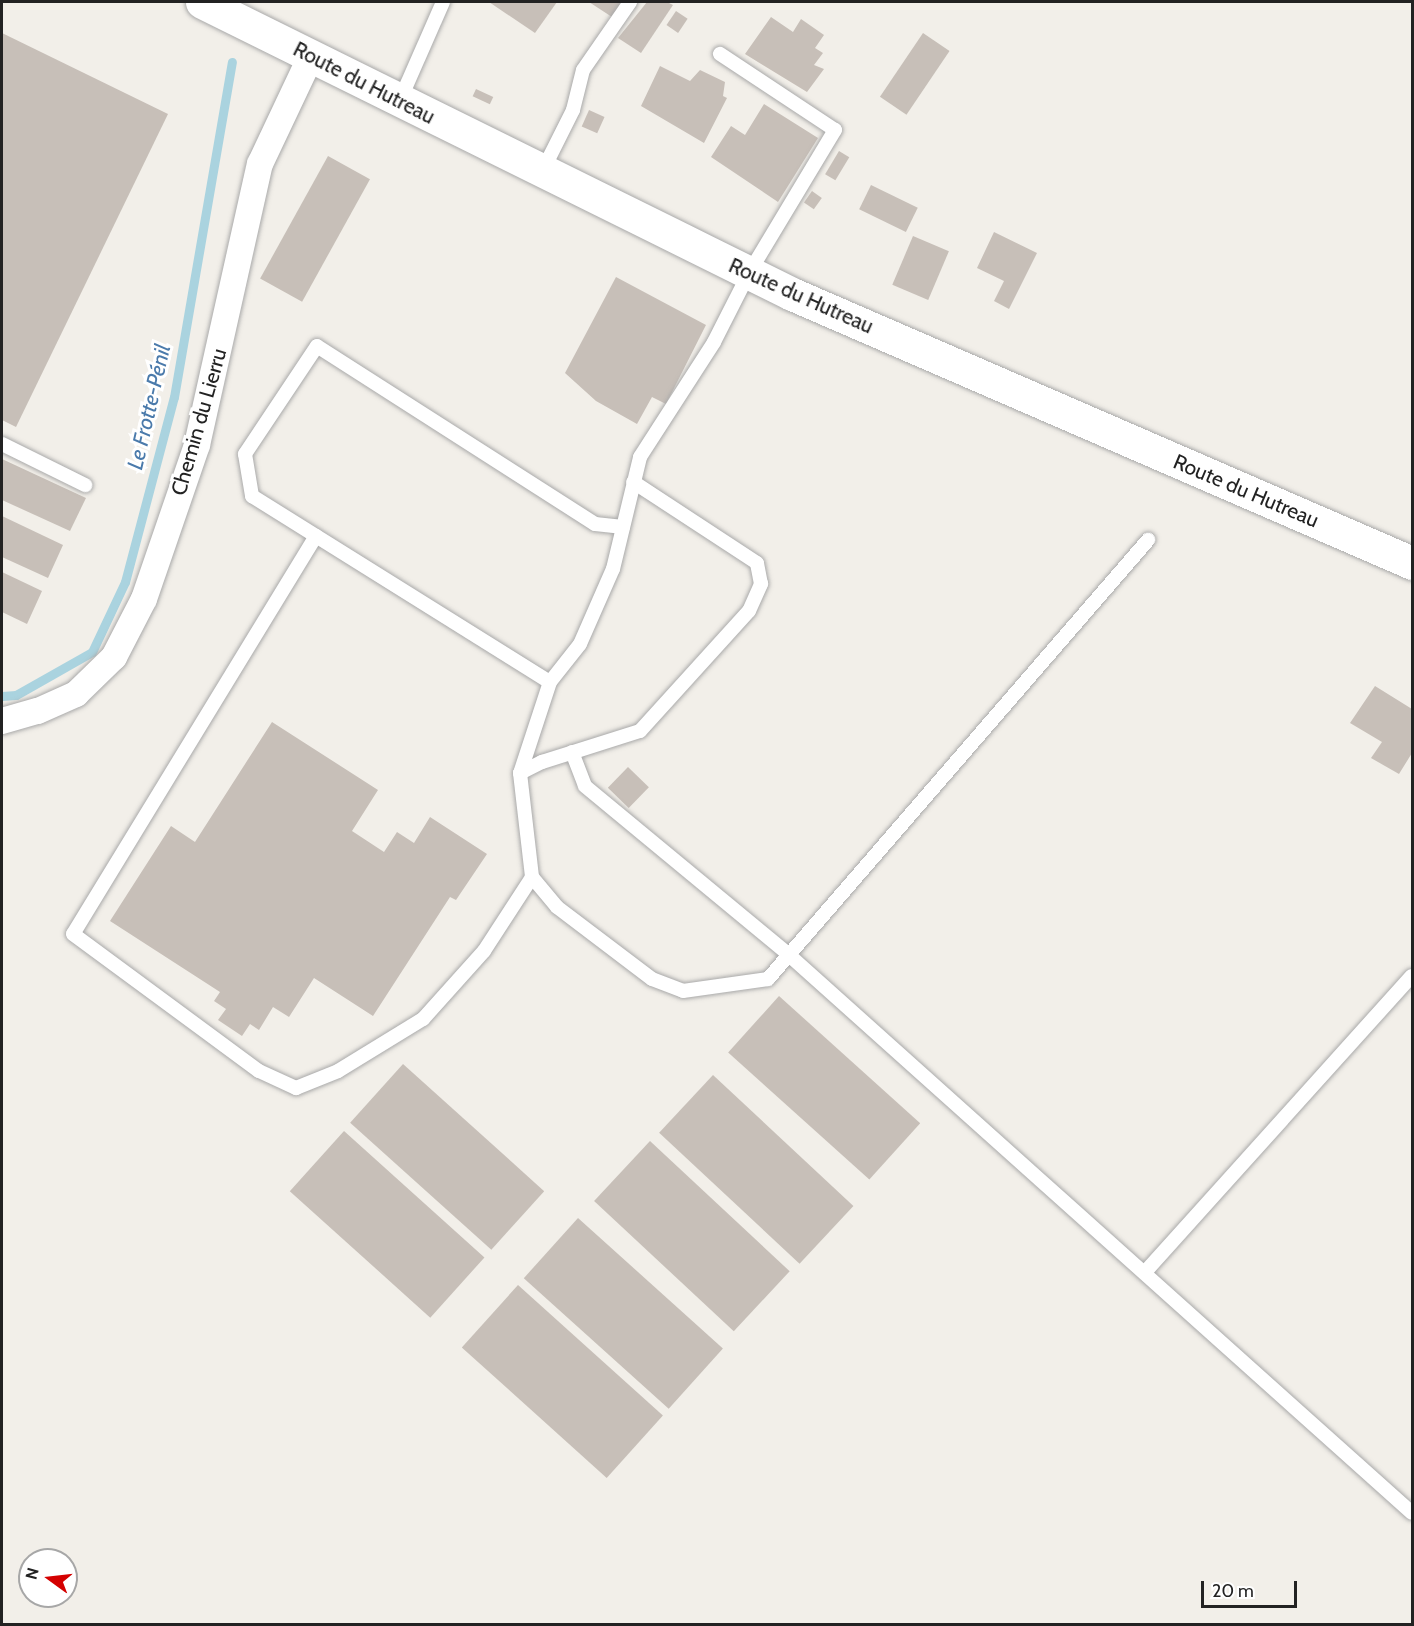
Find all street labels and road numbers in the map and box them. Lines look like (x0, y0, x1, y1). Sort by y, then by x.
street label: Route du Hutreau (289, 36, 439, 130)
street label: Route du Hutreau (725, 253, 877, 339)
street label: Chemin du Lierru (166, 346, 232, 498)
street label: Route du Hutreau (1169, 449, 1323, 533)

